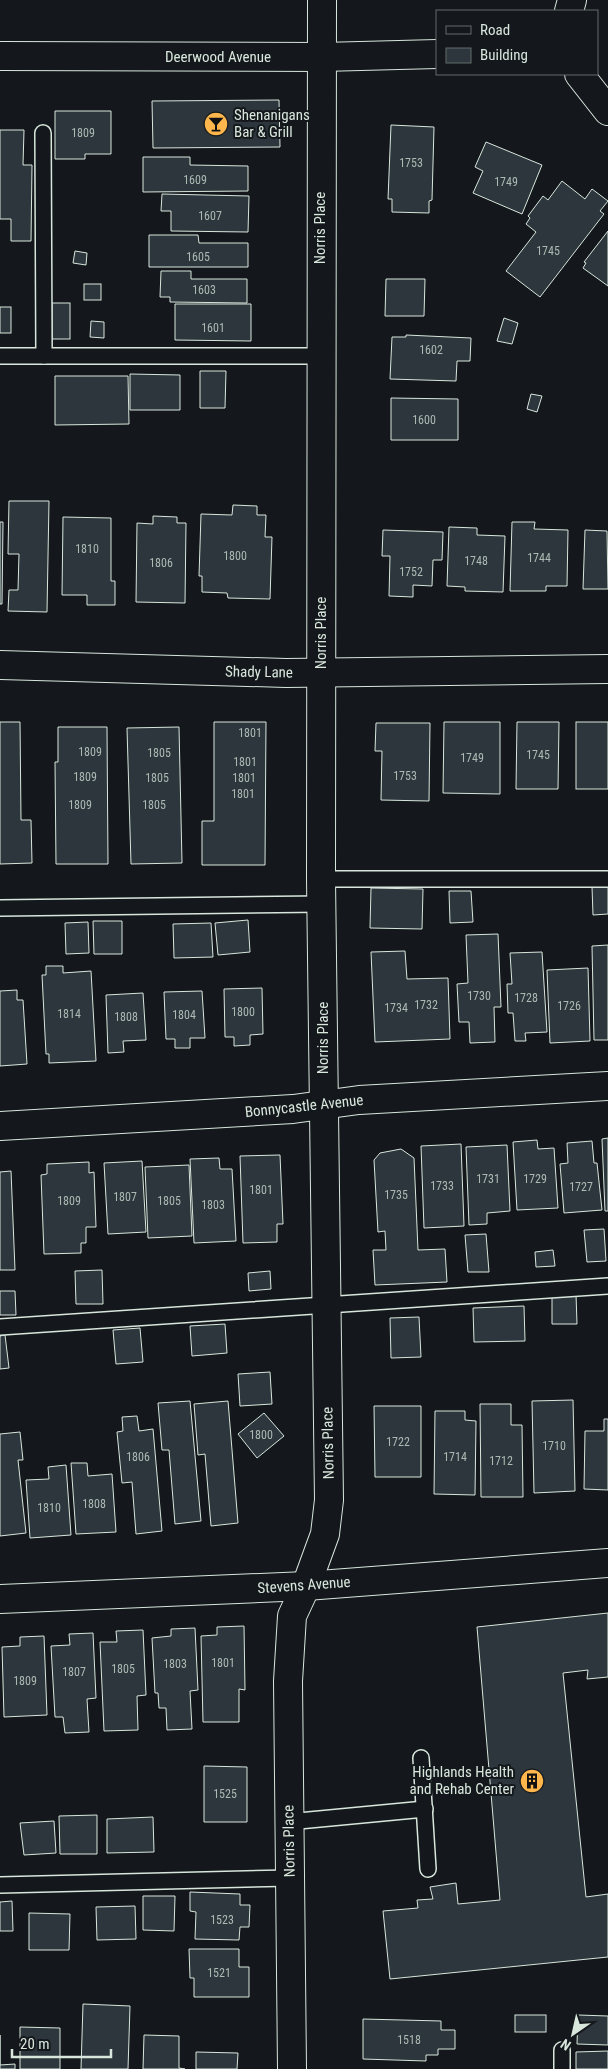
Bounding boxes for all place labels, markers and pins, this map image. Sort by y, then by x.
place label: Shenanigans Bar & Grill [234,106,310,141]
bar icon: Shenanigans Bar & Grill [203,111,229,137]
place label: Highlands Health and Rehab Center [410,1763,514,1798]
building icon: Highlands Health and Rehab Center [519,1768,545,1794]

